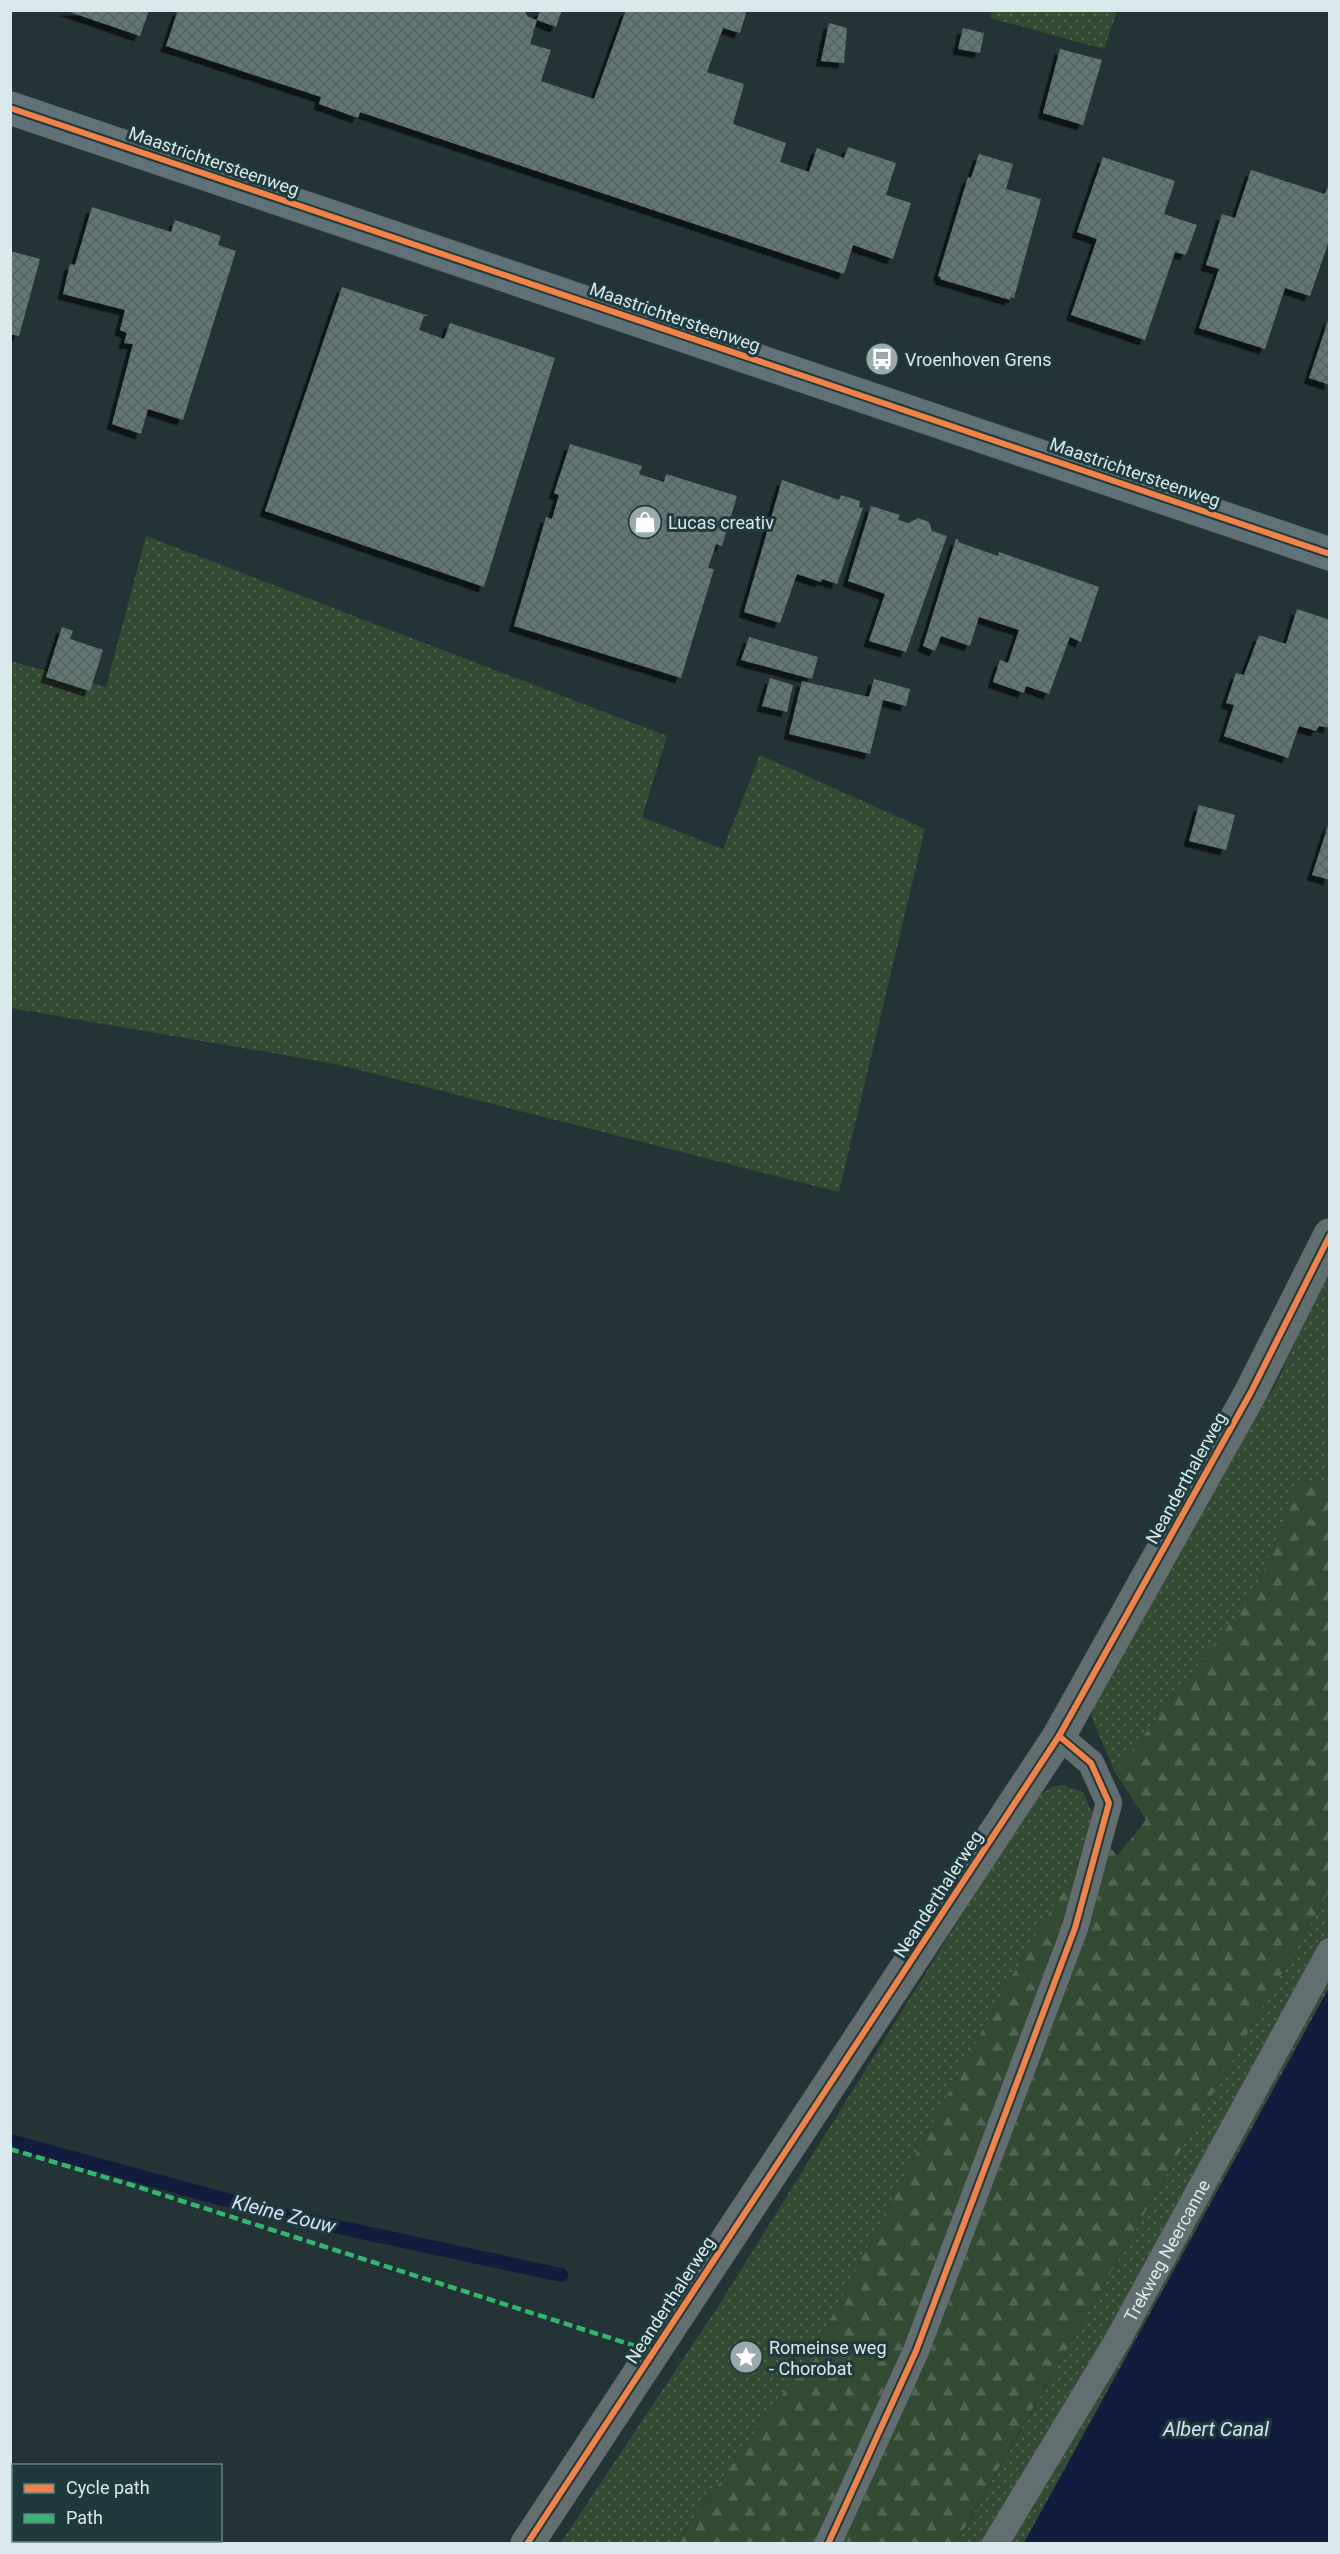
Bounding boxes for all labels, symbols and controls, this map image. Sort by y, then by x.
street label: Maastrichtersteenweg [126,122,302,200]
street label: Maastrichtersteenweg [587,278,763,356]
bus stop icon: Vroenhoven Grens [864,341,900,377]
place label: Vroenhoven Grens [905,349,1051,370]
street label: Maastrichtersteenweg [1047,433,1223,511]
shop icon: Lucas creativ [627,504,663,540]
place label: Lucas creativ [668,512,774,533]
street label: Neanderthalerweg [1141,1408,1231,1548]
street label: Neanderthalerweg [889,1827,987,1961]
street label: Trekweg Neercanne [1119,2176,1214,2325]
water label: Kleine Zouw [230,2190,339,2239]
street label: Neanderthalerweg [621,2233,719,2367]
place label: Romeinse weg - Chorobat [769,2337,886,2379]
place icon: Romeinse weg - Chorobat [728,2339,764,2375]
water label: Albert Canal [1162,2417,1269,2441]
legend [12,2464,222,2542]
text: Cycle path [66,2477,150,2498]
text: Path [66,2507,103,2528]

